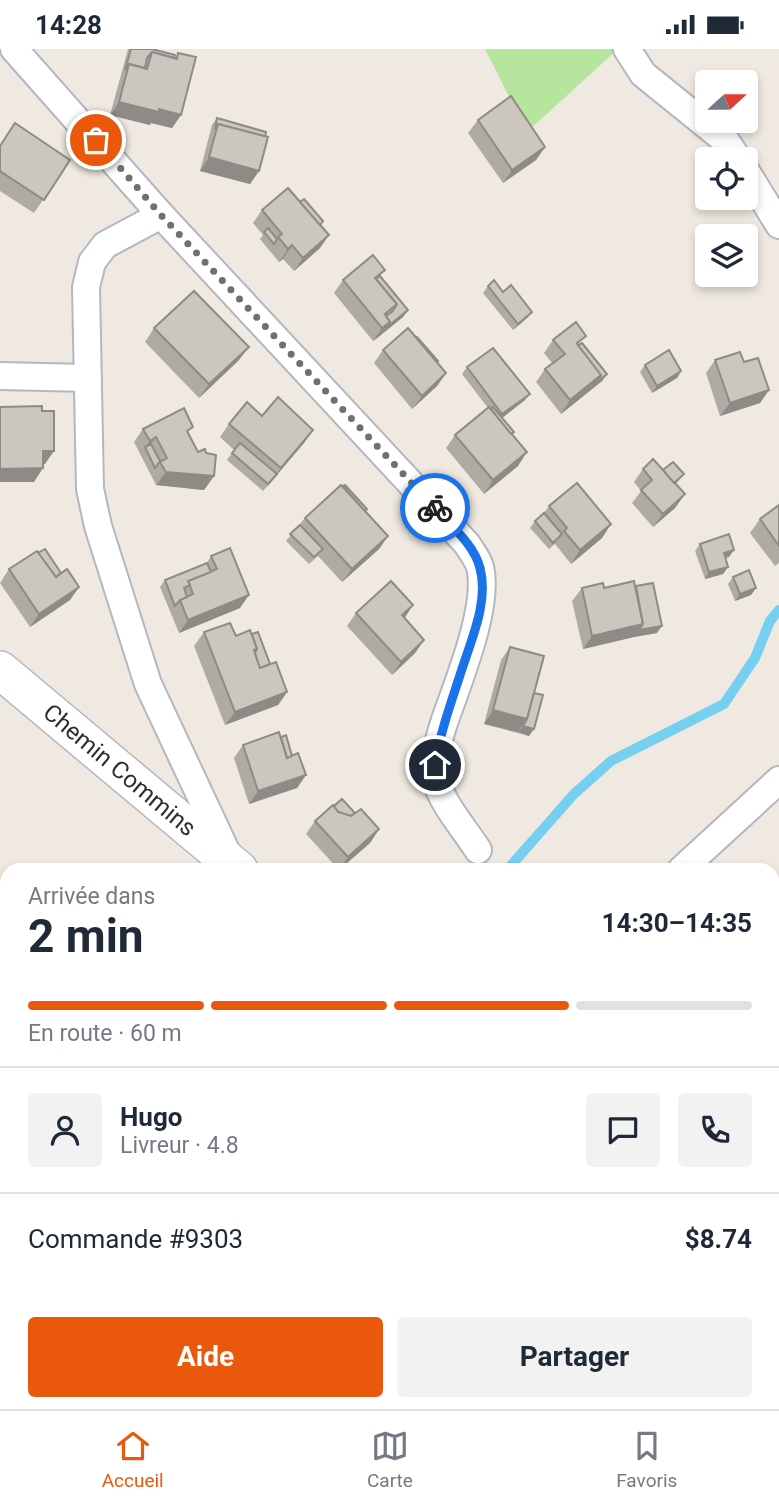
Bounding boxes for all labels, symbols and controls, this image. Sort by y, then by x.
text: 14:28 [35,10,102,40]
north arrow [695,70,758,133]
map controls [695,70,758,287]
pin [66,110,126,170]
icon: bag [77,121,115,159]
button: locate [695,147,758,210]
button: layers [695,224,758,287]
courier [400,473,470,543]
icon: bike [416,489,454,527]
street label: Chemin Commins [38,698,202,842]
pin [405,735,465,795]
icon: home [416,746,454,784]
text: Arrivée dans [28,883,155,910]
text: 14:30–14:35 [602,908,752,938]
text: 2 min [28,909,144,963]
text: En route · 60 m [28,1020,182,1047]
button: person [28,1093,102,1167]
button: chat [586,1093,660,1167]
button: phone [678,1093,752,1167]
text: Hugo [120,1102,182,1132]
text: Livreur · 4.8 [120,1132,239,1159]
text: Commande #9303 [28,1224,243,1254]
text: $8.74 [685,1224,752,1254]
button: Aide [28,1317,383,1397]
button: Partager [397,1317,752,1397]
tab: Accueil [102,1427,164,1492]
tab: Carte [367,1427,413,1492]
tab: Favoris [616,1427,677,1492]

